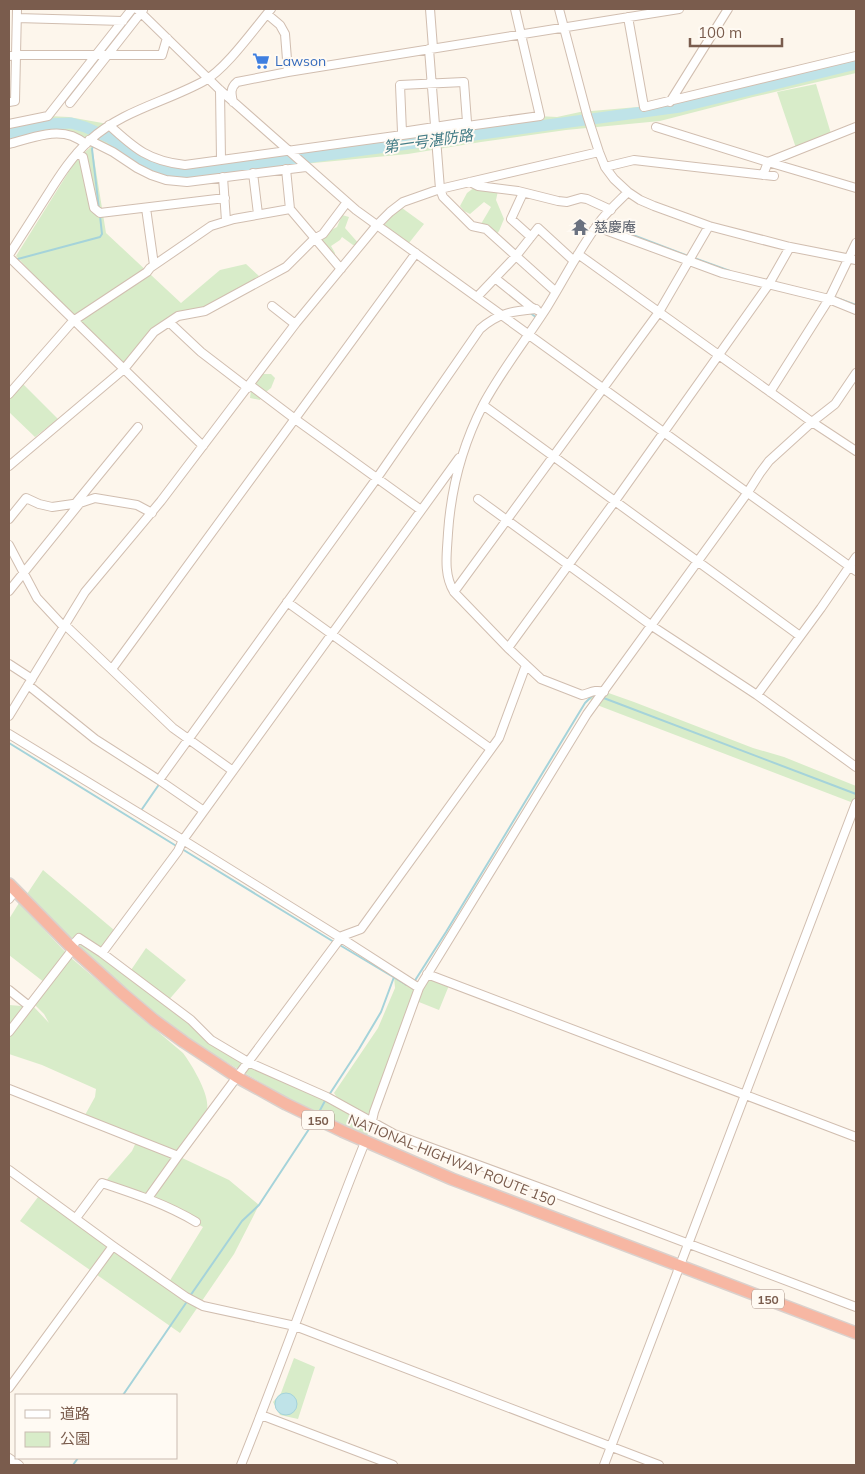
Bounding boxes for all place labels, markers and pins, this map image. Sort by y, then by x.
supermarket icon: Lawson [251,51,271,71]
place label: Lawson [275,52,326,70]
temple icon: 慈慶庵 [570,217,590,237]
place label: 慈慶庵 [594,218,636,236]

